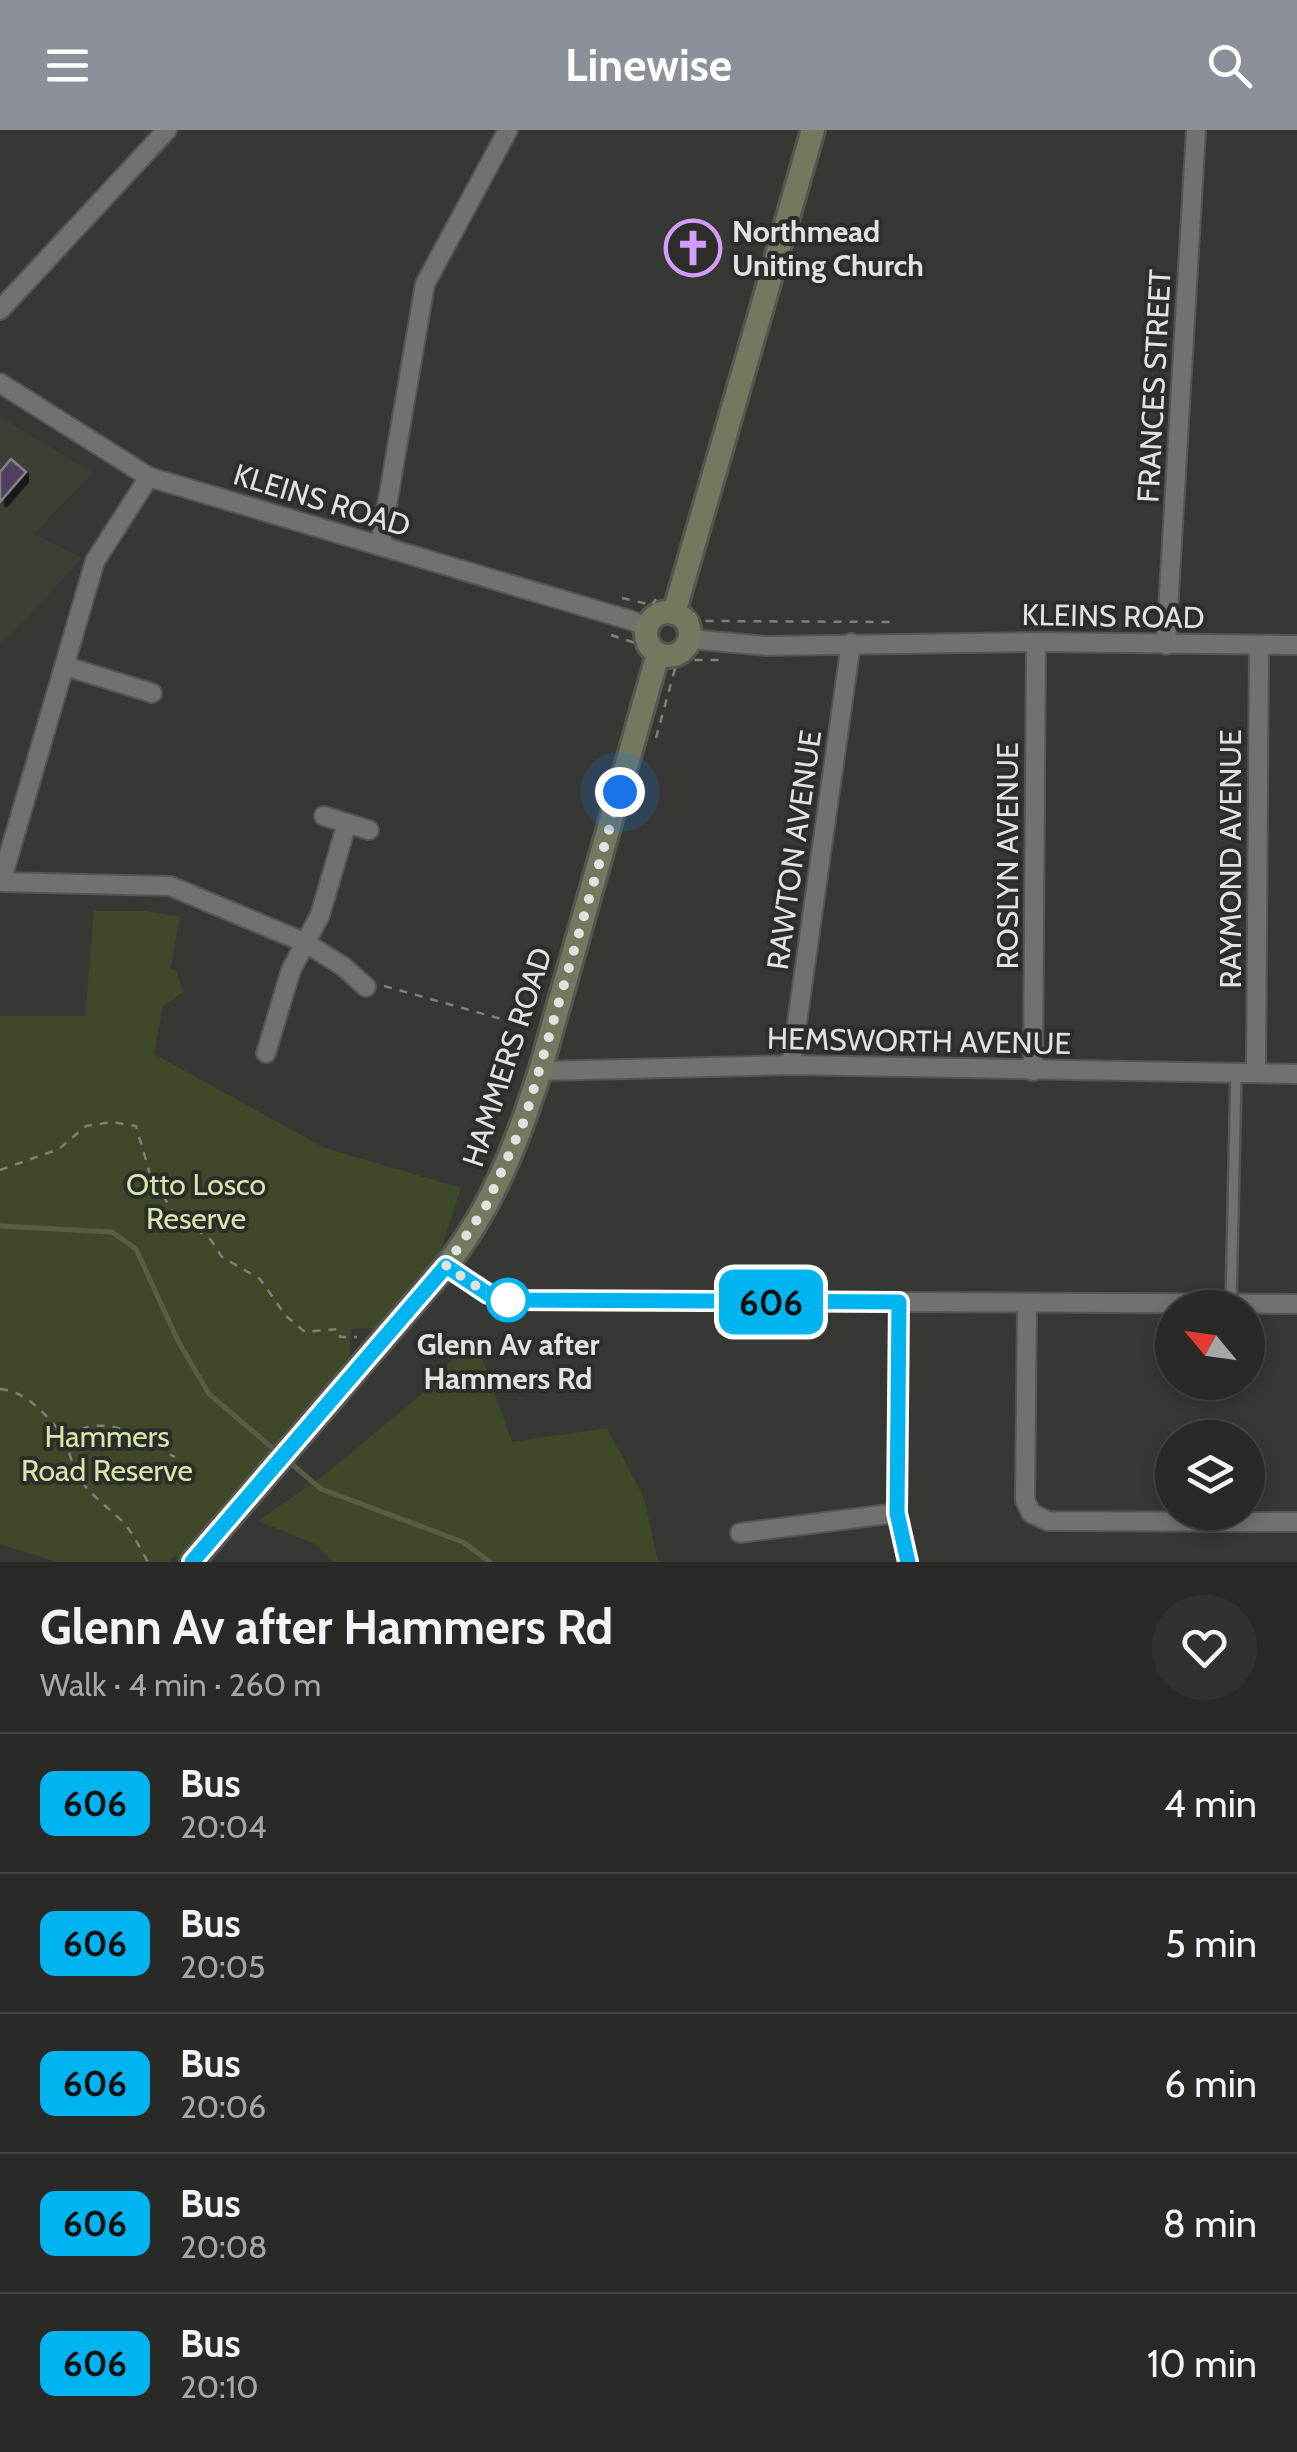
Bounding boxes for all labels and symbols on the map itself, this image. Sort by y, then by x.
place label: Northmead Uniting Church [732,213,924,284]
church icon: Northmead Uniting Church [663,218,723,278]
street label: FRANCES STREET [1129,268,1179,504]
street label: KLEINS ROAD [229,456,415,544]
street label: KLEINS ROAD [1021,596,1205,636]
street label: RAWTON AVENUE [759,728,829,972]
street label: RAYMOND AVENUE [1212,729,1249,989]
street label: ROSLYN AVENUE [989,742,1026,970]
your location [595,767,645,817]
street label: HAMMERS ROAD [454,943,560,1171]
street label: HEMSWORTH AVENUE [767,1020,1071,1062]
park label: Otto Losco Reserve [126,1166,266,1237]
line badge: 606 [714,1270,828,1334]
marker: Glenn Av after Hammers Rd [487,1279,529,1321]
north arrow [1155,1290,1265,1400]
place label: Glenn Av after Hammers Rd [417,1326,599,1397]
park label: Hammers Road Reserve [21,1418,193,1489]

